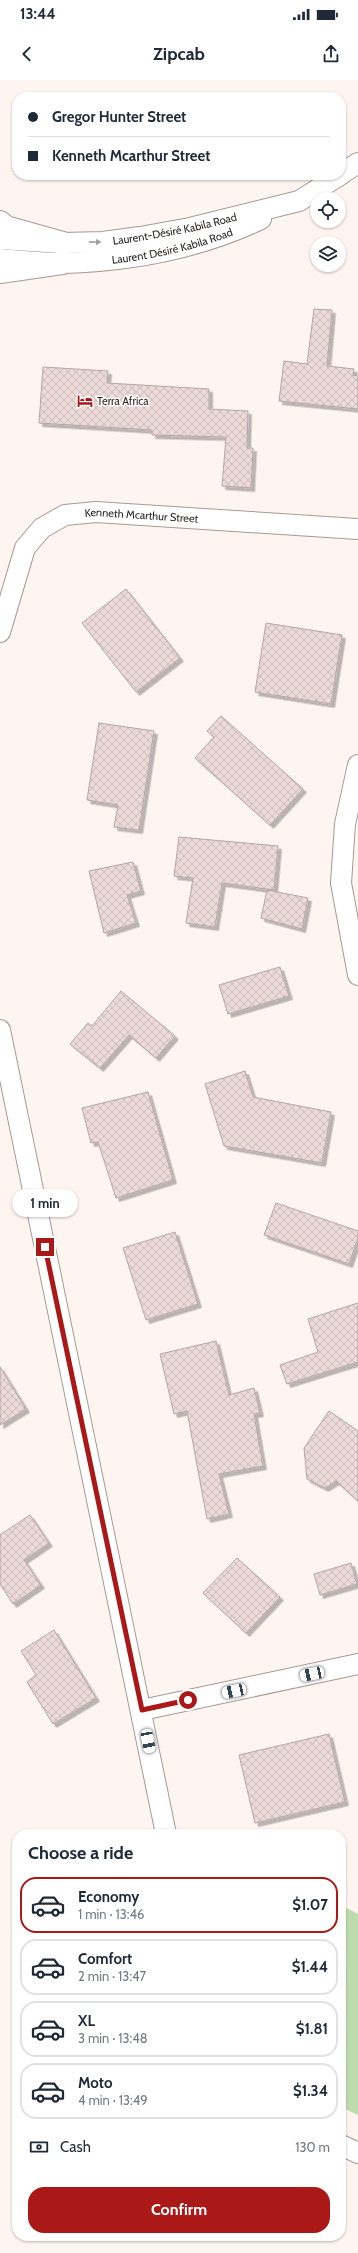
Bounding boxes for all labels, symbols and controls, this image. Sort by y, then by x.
text: 13:44 [20,5,56,23]
icon: back [16,43,38,65]
text: Zipcab [153,43,205,65]
icon: share [320,43,342,65]
text: Gregor Hunter Street [52,108,186,126]
text: Kenneth Mcarthur Street [52,147,210,165]
map controls [310,192,346,272]
button: locate [310,192,346,228]
street label: Laurent-Désiré Kabila Road [112,210,238,248]
street label: Laurent Désiré Kabila Road [111,225,235,267]
button: layers [310,236,346,272]
one-way arrow [89,239,102,245]
hotel icon: Terra Africa [76,392,94,410]
place label: Terra Africa [97,394,149,408]
street label: Kenneth Mcarthur Street [84,505,199,526]
callout: 1 min [12,1189,78,1217]
text: 1 min [30,1195,60,1211]
route end [36,1238,54,1256]
car [299,1666,325,1682]
car [221,1683,247,1699]
route start [179,1691,197,1709]
car [140,1728,156,1754]
text: Choose a ride [28,1842,133,1864]
icon: car [30,1887,66,1923]
text: Economy [78,1888,139,1906]
text: $1.07 [292,1896,328,1914]
text: 1 min · 13:46 [78,1906,144,1922]
icon: car [30,1949,66,1985]
text: Comfort [78,1950,132,1968]
text: $1.44 [292,1958,328,1976]
text: 2 min · 13:47 [78,1968,146,1984]
icon: car [30,2011,66,2047]
text: XL [78,2012,95,2030]
text: $1.81 [296,2020,328,2038]
text: 3 min · 13:48 [78,2030,148,2046]
icon: car [30,2073,66,2109]
text: Moto [78,2074,112,2092]
text: $1.34 [293,2082,328,2100]
text: 4 min · 13:49 [78,2092,148,2108]
icon: cash [28,2136,50,2158]
text: Cash [60,2138,91,2156]
text: 130 m [295,2139,330,2155]
button: Confirm [28,2187,330,2233]

